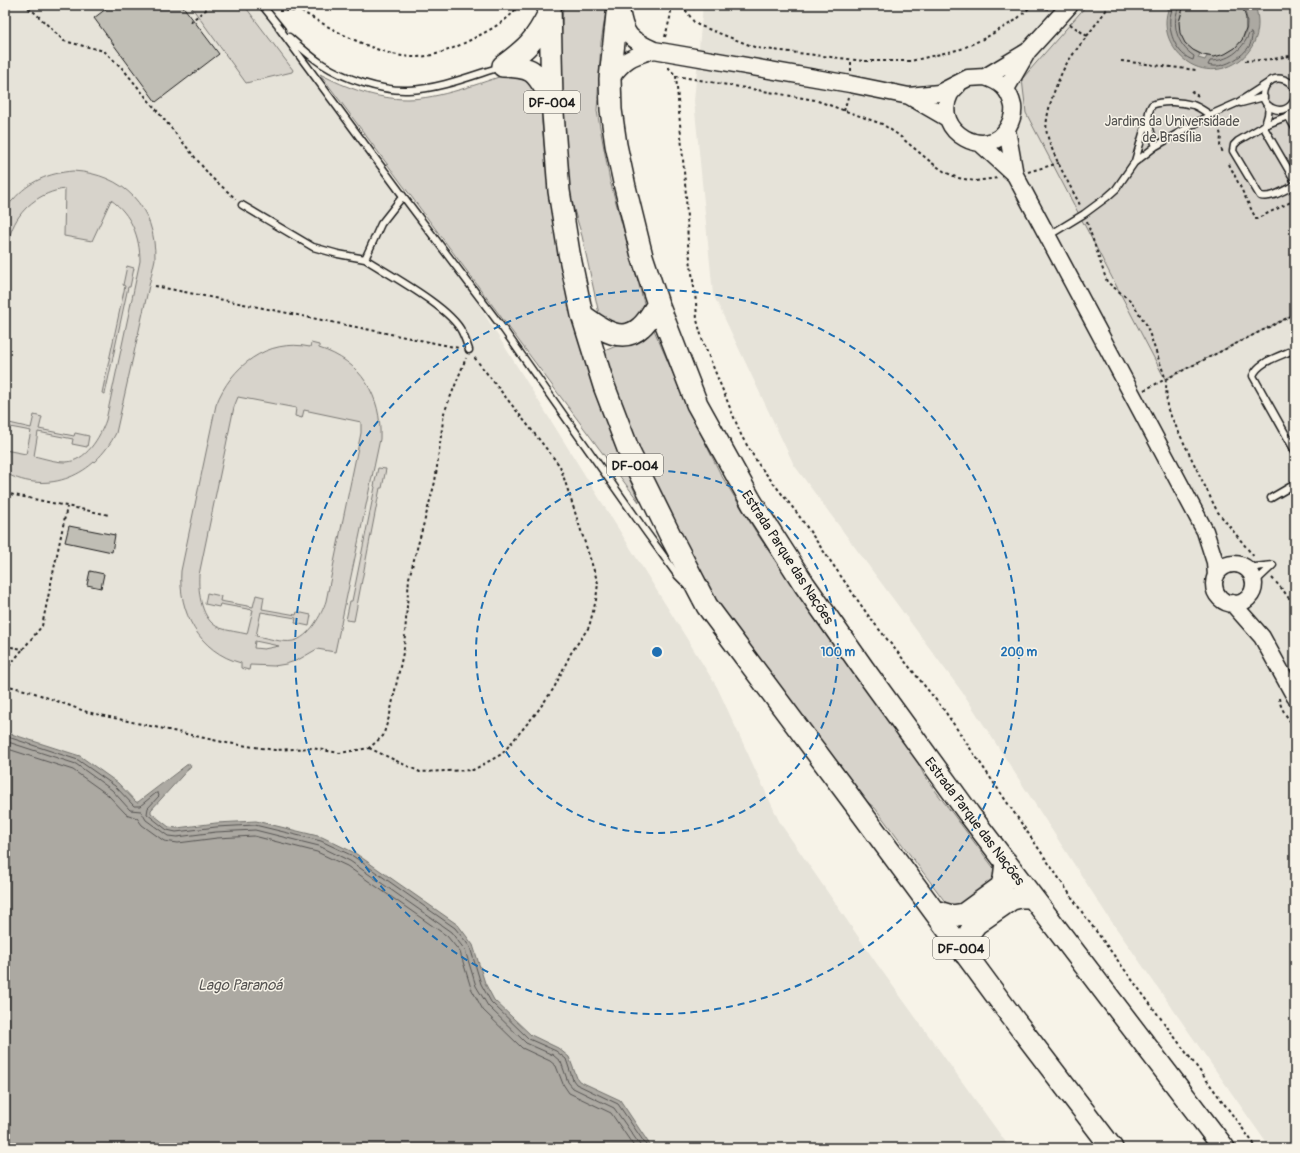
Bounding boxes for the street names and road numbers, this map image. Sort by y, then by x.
road number: DF-004 [524,91,580,113]
road number: DF-004 [607,454,663,476]
street label: Estrada Parque das Nações [738,487,838,628]
street label: Estrada Parque das Nações [921,754,1029,889]
road number: DF-004 [933,937,989,959]

